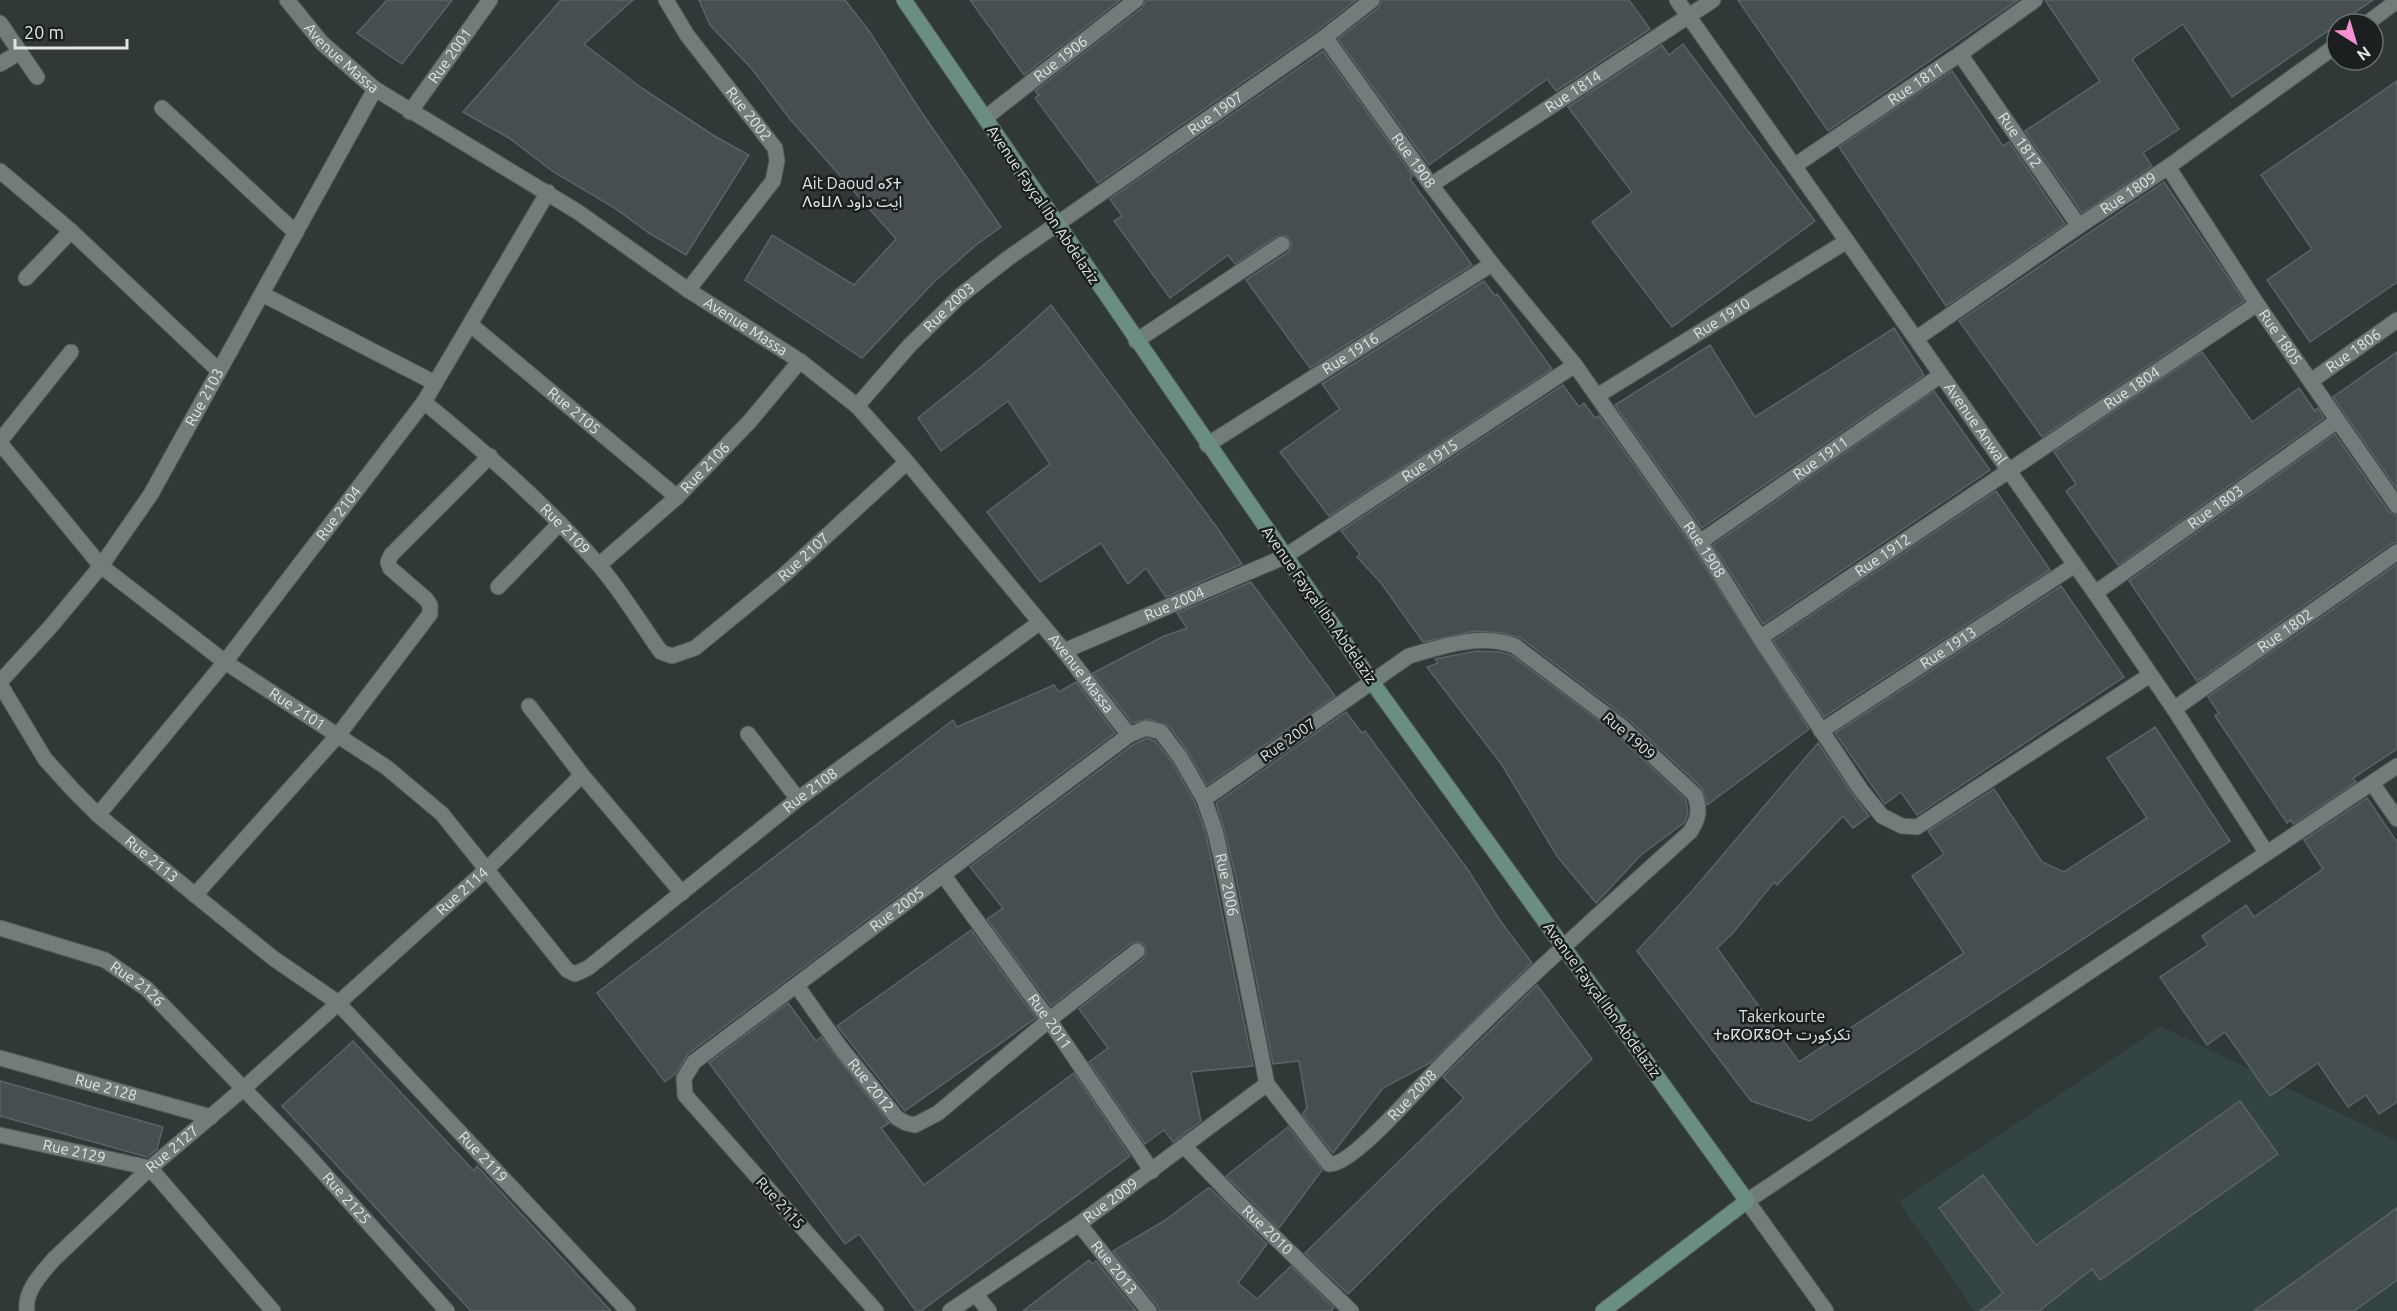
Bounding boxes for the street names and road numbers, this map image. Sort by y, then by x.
street label: Avenue Massa [301,19,383,96]
street label: Rue 2001 [424,25,475,86]
street label: Rue 1906 [1030,32,1091,85]
street label: Rue 1811 [1884,59,1947,108]
street label: Rue 1814 [1542,67,1604,116]
street label: Rue 2002 [723,83,775,144]
street label: Rue 1907 [1184,88,1246,138]
street label: Rue 1812 [1995,109,2045,171]
street label: Avenue Fayçal Ibn Abdelaziz [984,122,1103,287]
street label: Rue 1908 [1389,130,1439,191]
street label: Rue 1809 [2097,168,2159,218]
street label: Rue 2003 [920,279,977,335]
street label: Avenue Massa [701,293,791,359]
street label: Rue 1910 [1690,294,1753,342]
street label: Rue 1805 [2255,306,2306,368]
street label: Rue 1806 [2322,325,2384,376]
street label: Rue 1916 [1319,329,1382,378]
street label: Rue 1804 [2100,363,2163,412]
street label: Rue 2103 [181,365,227,429]
street label: Avenue Anwal [1941,379,2010,467]
street label: Rue 2105 [544,384,604,437]
street label: Rue 1911 [1790,433,1851,483]
street label: Rue 1915 [1398,436,1461,485]
street label: Rue 2106 [677,439,733,496]
street label: Rue 1803 [2185,482,2246,532]
street label: Rue 2104 [312,483,364,543]
street label: Rue 2109 [537,500,594,557]
street label: Rue 1908 [1680,518,1729,581]
street label: Avenue Fayçal Ibn Abdelaziz [1259,523,1380,686]
street label: Rue 2107 [774,529,832,584]
street label: Rue 1912 [1851,530,1914,580]
street label: Rue 2004 [1142,583,1207,624]
street label: Rue 1802 [2254,605,2316,656]
street label: Rue 1913 [1917,623,1979,672]
street label: Avenue Massa [1045,630,1118,716]
street label: Rue 2101 [266,684,329,733]
street label: Rue 1909 [1600,708,1659,763]
street label: Rue 2007 [1257,714,1319,765]
street label: Rue 2108 [779,764,840,816]
street label: Rue 2113 [122,832,182,886]
street label: Rue 2006 [1212,852,1242,917]
street label: Rue 2114 [433,863,491,919]
street label: Rue 2005 [866,883,927,935]
street label: Avenue Fayçal Ibn Abdelaziz [1540,919,1664,1081]
street label: Rue 2126 [107,957,168,1010]
street label: Rue 2011 [1025,990,1075,1052]
street label: Rue 2012 [845,1055,898,1115]
street label: Rue 2008 [1384,1066,1440,1124]
street label: Rue 2128 [73,1070,139,1104]
street label: Rue 2127 [142,1122,202,1176]
street label: Rue 2119 [455,1128,511,1185]
street label: Rue 2129 [41,1136,107,1166]
street label: Rue 2125 [319,1169,374,1227]
street label: Rue 2115 [753,1173,808,1232]
street label: Rue 2009 [1080,1174,1141,1226]
street label: Rue 2010 [1239,1202,1296,1258]
street label: Rue 2013 [1088,1237,1141,1297]

